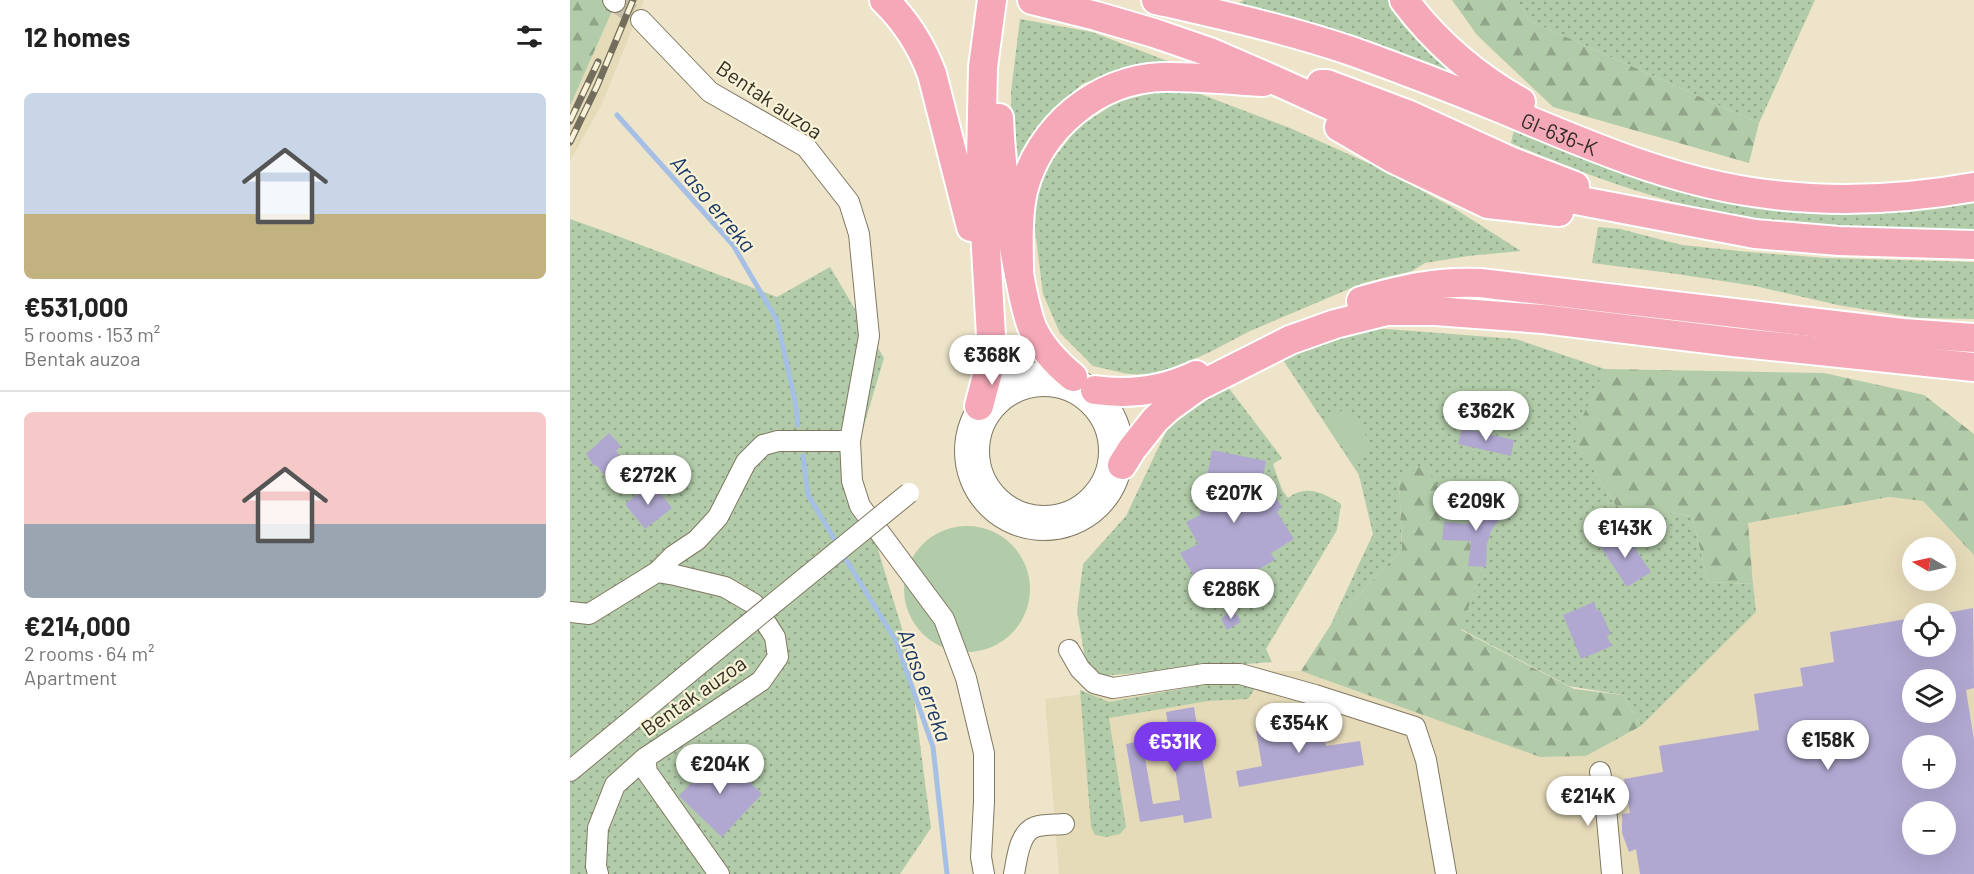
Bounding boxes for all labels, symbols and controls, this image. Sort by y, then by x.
icon: filters [513,20,546,53]
text: 12 homes [24,21,130,52]
street label: Bentak auzoa [712,54,828,144]
street label: GI-636-K [1518,106,1602,160]
icon: home [231,132,339,240]
water label: Araso erreka [666,149,762,257]
text: €531,000 [24,291,128,322]
text: 5 rooms · 153 m² [24,322,160,346]
pin: €368K [950,335,1034,386]
text: €368K [963,342,1021,366]
text: Bentak auzoa [24,346,140,370]
pin: €362K [1444,391,1528,442]
text: €362K [1457,398,1515,422]
icon: home [231,451,339,559]
pin: €272K [606,455,690,506]
text: €272K [619,462,677,486]
pin: €207K [1192,473,1276,524]
text: €207K [1205,480,1263,504]
pin: €209K [1434,481,1518,532]
text: €209K [1447,488,1505,512]
pin: €143K [1583,508,1667,559]
text: €143K [1597,515,1653,539]
north arrow [1902,537,1956,591]
map controls [1902,537,1956,855]
pin: €286K [1189,569,1273,620]
text: €286K [1202,576,1260,600]
button: locate [1902,603,1956,657]
text: €214,000 [24,610,131,641]
water label: Araso erreka [894,625,958,745]
text: 2 rooms · 64 m² [24,641,154,665]
street label: Bentak auzoa [636,650,750,740]
text: Apartment [24,665,117,689]
button: layers [1902,669,1956,723]
pin: €354K [1257,703,1341,754]
text: €354K [1270,710,1328,734]
pin: €158K [1786,720,1870,771]
pin: €531K [1133,722,1217,773]
text: €158K [1801,727,1855,751]
text: €531K [1148,729,1202,753]
button: + [1902,735,1956,789]
pin: €204K [678,744,762,795]
text: €204K [690,751,750,775]
pin: €214K [1546,776,1630,827]
text: €214K [1560,783,1616,807]
button: − [1902,801,1956,855]

